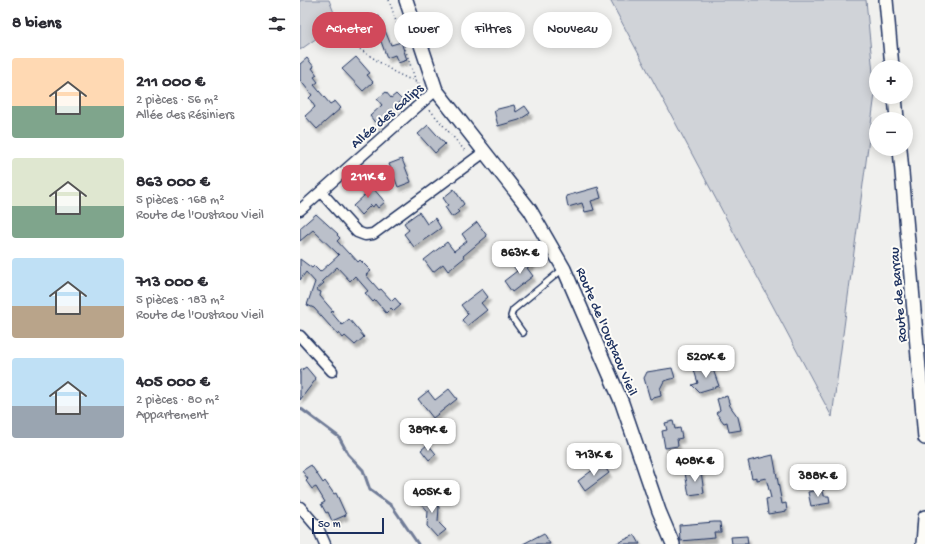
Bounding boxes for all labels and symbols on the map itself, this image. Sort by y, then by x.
street label: Allée des Galips [348,80,428,153]
pin: 211K € [335,165,401,199]
pin: 863K € [487,241,553,275]
street label: Route de Barrau [887,246,912,343]
street label: Route de l'Oustaou Vieil [571,265,640,399]
pin: 520K € [673,345,739,379]
pin: 389K € [395,418,461,452]
pin: 713K € [561,443,627,477]
pin: 408K € [662,449,728,483]
pin: 388K € [785,464,851,498]
pin: 405K € [399,480,465,514]
scale bar [312,516,384,535]

